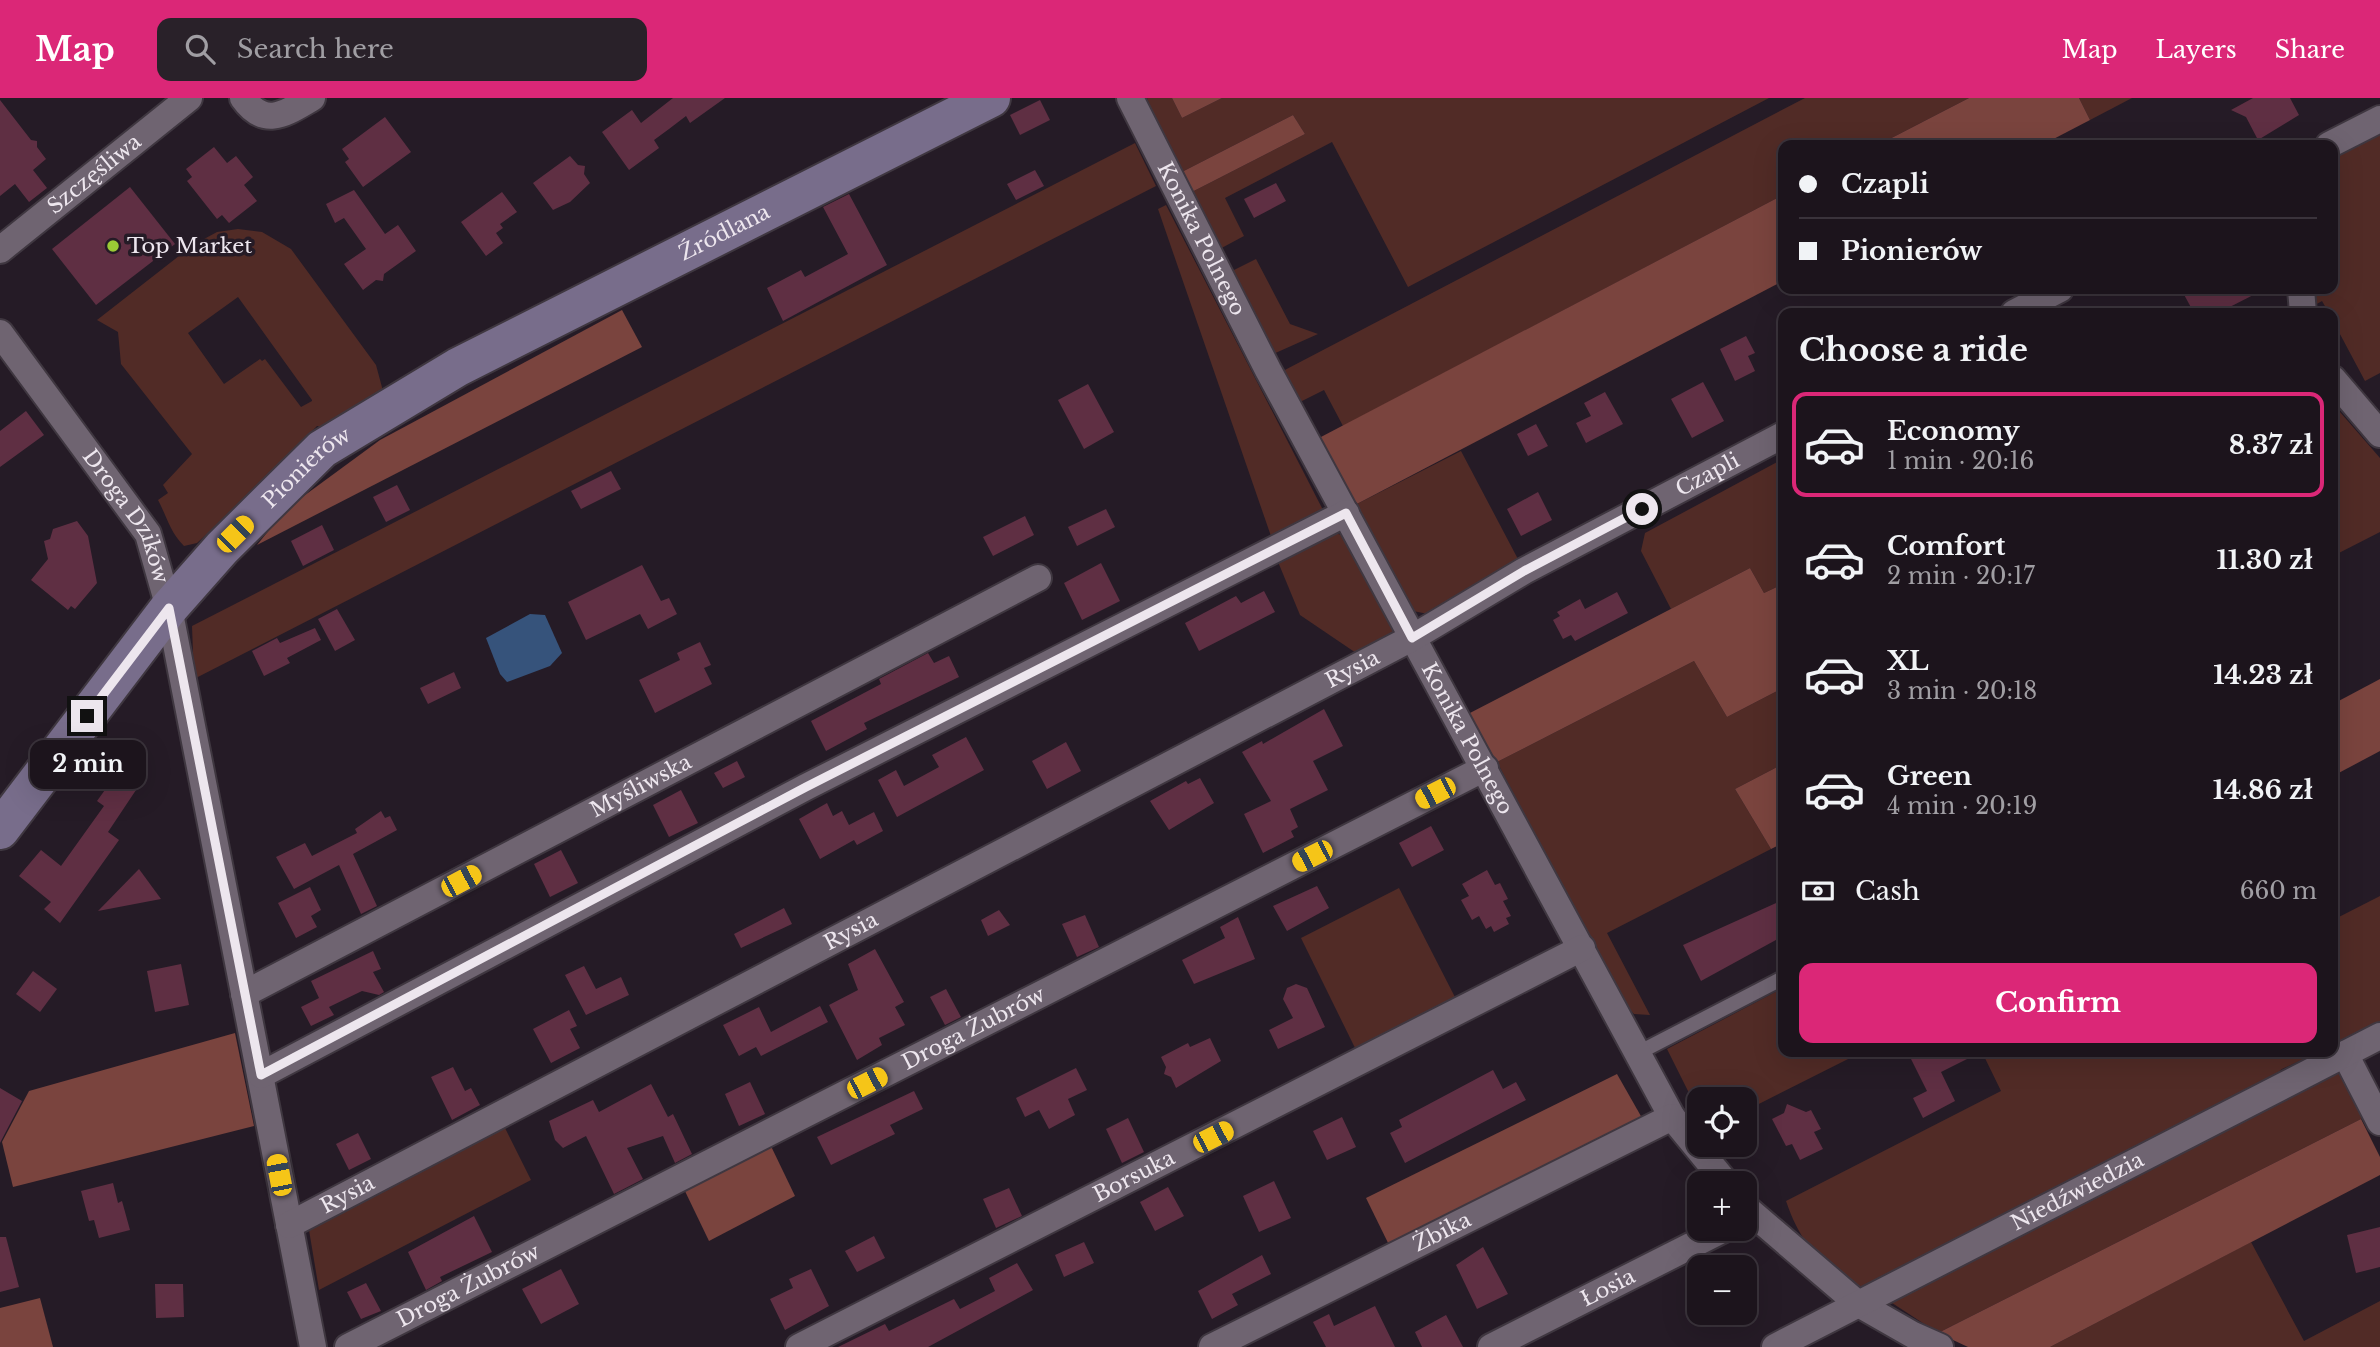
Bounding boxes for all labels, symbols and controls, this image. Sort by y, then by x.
search box [157,18,647,81]
text: Map [35,29,115,70]
icon: search [181,30,219,68]
text: Search here [237,33,394,65]
text: Map [2062,35,2118,64]
text: Layers [2156,35,2237,64]
text: Share [2275,35,2345,64]
street label: Szczęśliwa [42,128,147,220]
street label: Konika Polnego [1152,158,1251,320]
text: Czapli [1841,168,1929,200]
street label: Źródlana [675,199,775,266]
place label: Top Market [127,233,252,259]
text: Pionierów [1841,235,1982,267]
marker: Top Market [105,238,121,254]
text: Choose a ride [1799,330,2028,370]
icon: car [1803,413,1866,476]
text: Economy [1887,415,2020,447]
street label: Pionierów [257,422,356,514]
text: 8.37 zł [2229,429,2313,461]
street label: Droga Dzików [77,444,174,587]
street label: Czapli [1671,447,1744,502]
text: 1 min · 20:16 [1887,447,2034,475]
route start [1626,493,1658,525]
car [213,512,258,556]
icon: car [1803,528,1866,591]
text: Comfort [1887,530,2005,562]
text: 11.30 zł [2216,544,2313,576]
text: 2 min · 20:17 [1887,562,2035,590]
icon: car [1803,643,1866,706]
street label: Rysia [1321,644,1384,694]
text: XL [1887,645,1929,677]
street label: Konika Polnego [1416,658,1519,819]
text: 14.23 zł [2213,659,2313,691]
text: 3 min · 20:18 [1887,677,2037,705]
route end [71,700,103,732]
callout: 2 min [29,740,145,790]
street label: Myśliwska [586,749,696,823]
text: 2 min [52,750,124,778]
icon: car [1803,758,1866,821]
text: Green [1887,760,1972,792]
car [1412,774,1459,812]
text: 14.86 zł [2213,774,2313,806]
text: 4 min · 20:19 [1887,792,2037,820]
car [1289,837,1336,875]
car [438,862,485,900]
icon: cash [1799,872,1837,910]
text: Cash [1855,875,1920,907]
text: 660 m [2240,877,2317,905]
street label: Rysia [819,906,883,956]
button: Confirm [1799,963,2317,1043]
street label: Droga Żubrów [898,981,1049,1076]
car [844,1064,891,1102]
map controls [1687,1087,1757,1325]
button: locate [1687,1087,1757,1157]
car [1190,1118,1237,1156]
street label: Borsuka [1089,1145,1179,1208]
street label: Niedźwiedzia [2007,1147,2148,1236]
car [265,1152,294,1198]
street label: Rysia [316,1169,379,1219]
button: + [1687,1171,1757,1241]
street label: Żbika [1408,1206,1476,1257]
street label: Droga Żubrów [392,1238,544,1333]
button: − [1687,1255,1757,1325]
street label: Łosia [1576,1263,1640,1312]

